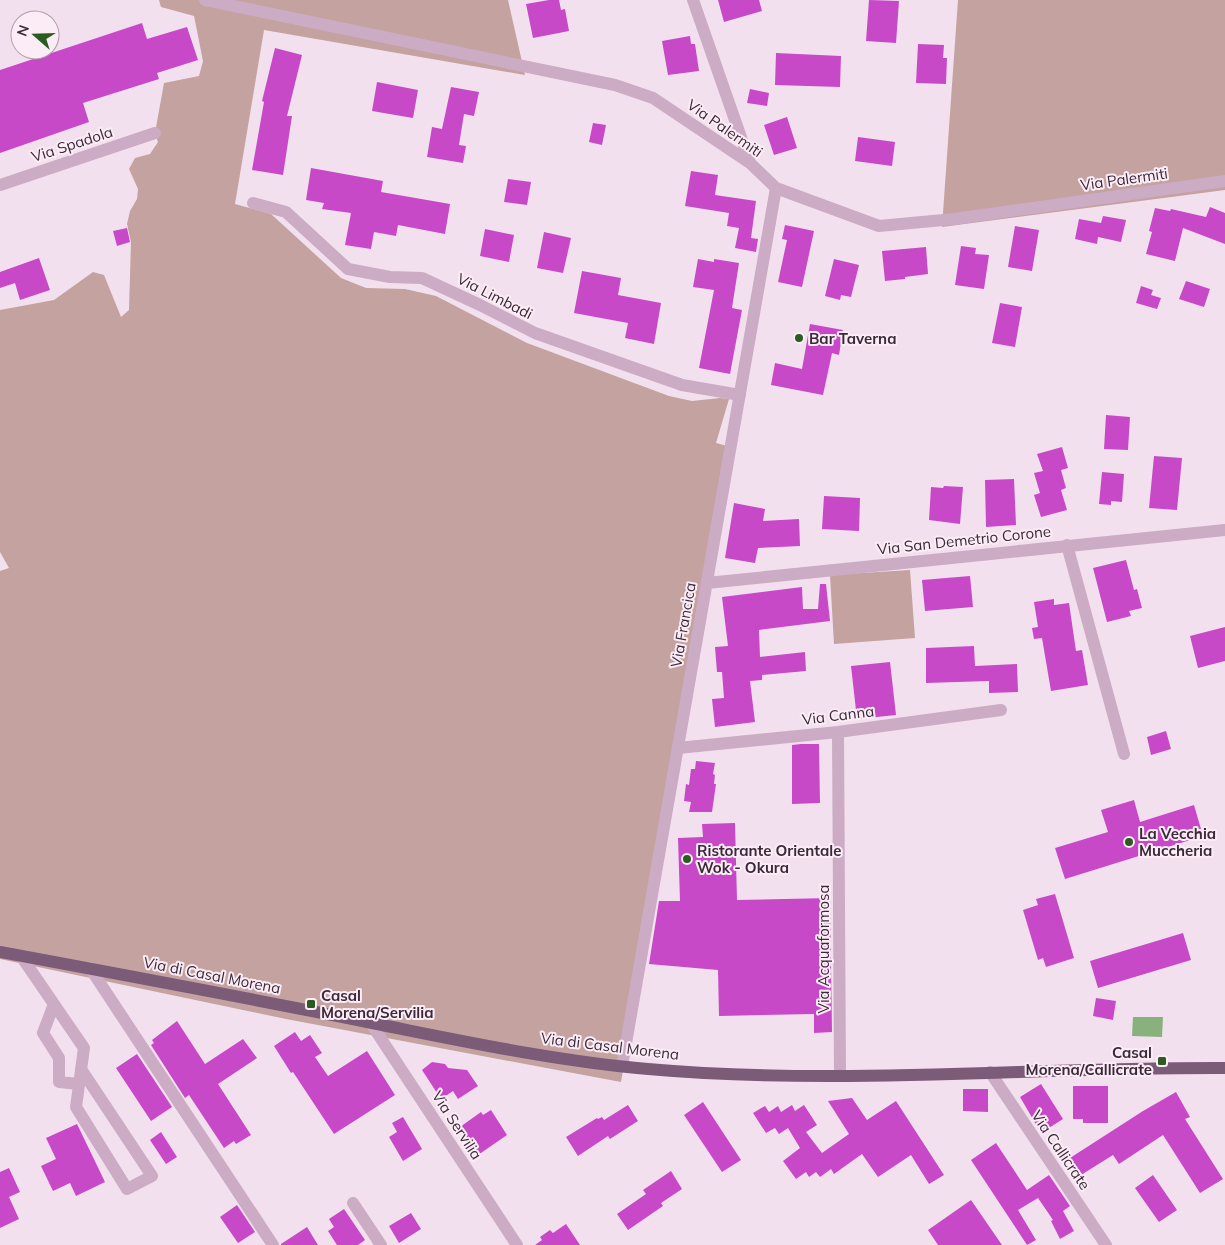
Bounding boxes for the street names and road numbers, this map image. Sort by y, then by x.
street label: Via Palermiti [683,95,767,161]
street label: Via Spadola [29,122,115,166]
street label: Via Palermiti [1079,163,1169,195]
street label: Via Limbadi [454,269,536,323]
street label: Via San Demetrio Corone [876,521,1052,559]
street label: Via Francica [666,581,700,669]
street label: Via Canna [801,701,875,729]
street label: Via Acquaformosa [814,885,833,1013]
street label: Via di Casal Morena [142,952,282,998]
street label: Via di Casal Morena [540,1028,680,1064]
street label: Via Servilia [428,1087,486,1163]
street label: Via Callicrate [1027,1107,1095,1193]

